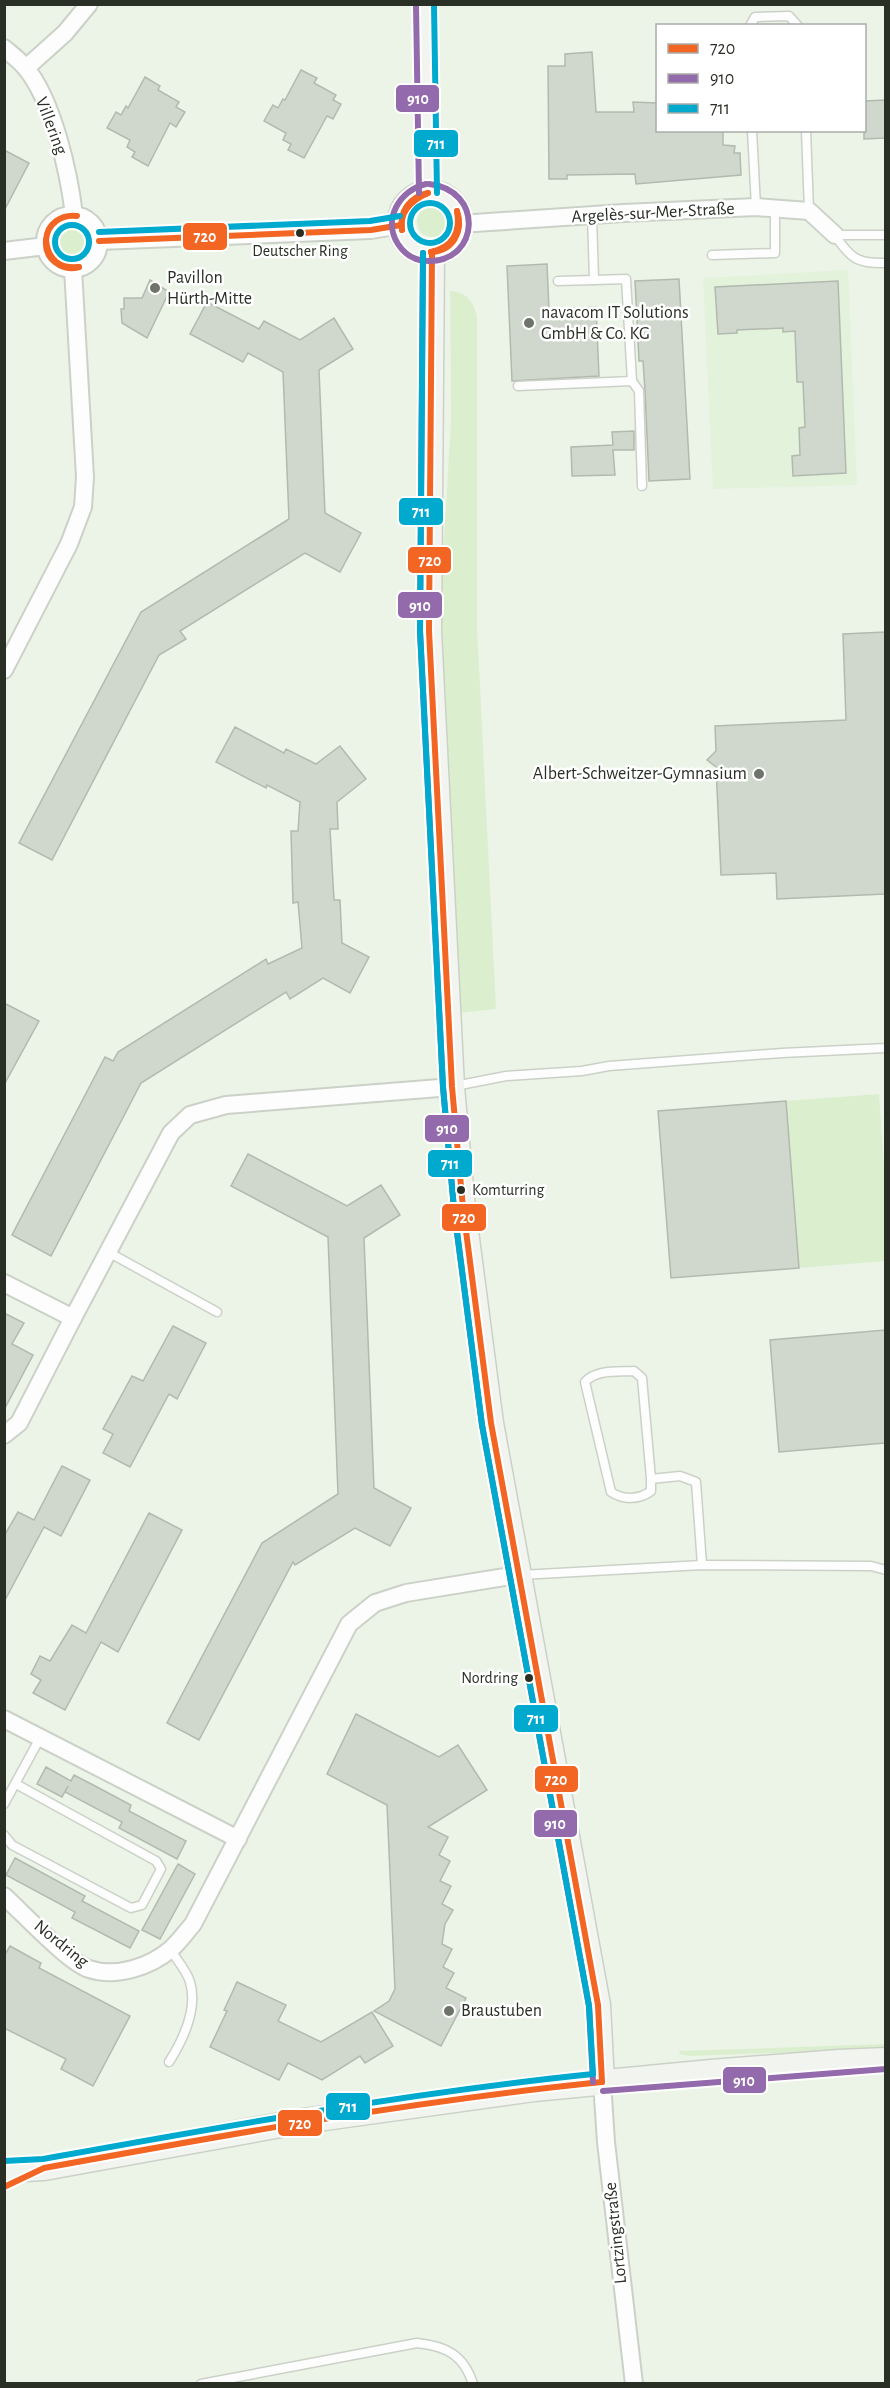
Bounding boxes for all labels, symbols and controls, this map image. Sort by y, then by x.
legend [656,24,866,132]
text: 720 [710,40,735,58]
text: 910 [710,70,734,88]
line badge: 910 [395,84,440,113]
text: 910 [407,91,429,107]
street label: Villering [32,95,70,157]
text: 711 [710,100,730,118]
line badge: 711 [413,129,459,158]
text: 711 [427,136,445,152]
street label: Argelès-sur-Mer-Straße [571,200,735,226]
line badge: 720 [182,222,228,251]
marker: Deutscher Ring [294,227,306,239]
text: 720 [194,229,216,245]
place label: Deutscher Ring [252,243,348,259]
place label: Pavillon Hürth-Mitte [167,269,252,308]
marker: Pavillon Hürth-Mitte [148,281,162,295]
place label: navacom IT Solutions GmbH & Co. KG [541,304,689,343]
marker: navacom IT Solutions GmbH & Co. KG [522,316,536,330]
line badge: 711 [398,497,444,526]
text: 711 [412,504,430,520]
line badge: 720 [407,546,452,574]
text: 720 [419,553,441,569]
line badge: 910 [397,591,443,619]
text: 910 [409,598,431,614]
place label: Albert-Schweitzer-Gymnasium [533,765,747,783]
marker: Albert-Schweitzer-Gymnasium [752,767,766,781]
line badge: 910 [424,1114,470,1143]
text: 910 [436,1121,458,1137]
line badge: 711 [427,1149,473,1178]
text: 711 [441,1156,459,1172]
place label: Komturring [472,1182,544,1198]
marker: Komturring [455,1184,467,1196]
line badge: 720 [441,1203,487,1232]
text: 720 [453,1210,475,1226]
place label: Nordring [461,1670,518,1686]
marker: Nordring [523,1672,535,1684]
line badge: 711 [513,1704,559,1733]
text: 711 [527,1711,545,1727]
line badge: 720 [534,1765,579,1793]
text: 720 [545,1772,567,1788]
line badge: 910 [533,1809,578,1838]
text: 910 [544,1816,566,1832]
street label: Nordring [30,1917,92,1971]
place label: Braustuben [461,2002,542,2020]
marker: Braustuben [442,2004,456,2018]
line badge: 910 [722,2066,767,2094]
text: 910 [733,2073,755,2089]
line badge: 711 [325,2092,371,2121]
text: 711 [339,2099,357,2115]
line badge: 720 [277,2109,323,2137]
text: 720 [289,2116,311,2132]
street label: Lortzingstraße [602,2181,630,2285]

